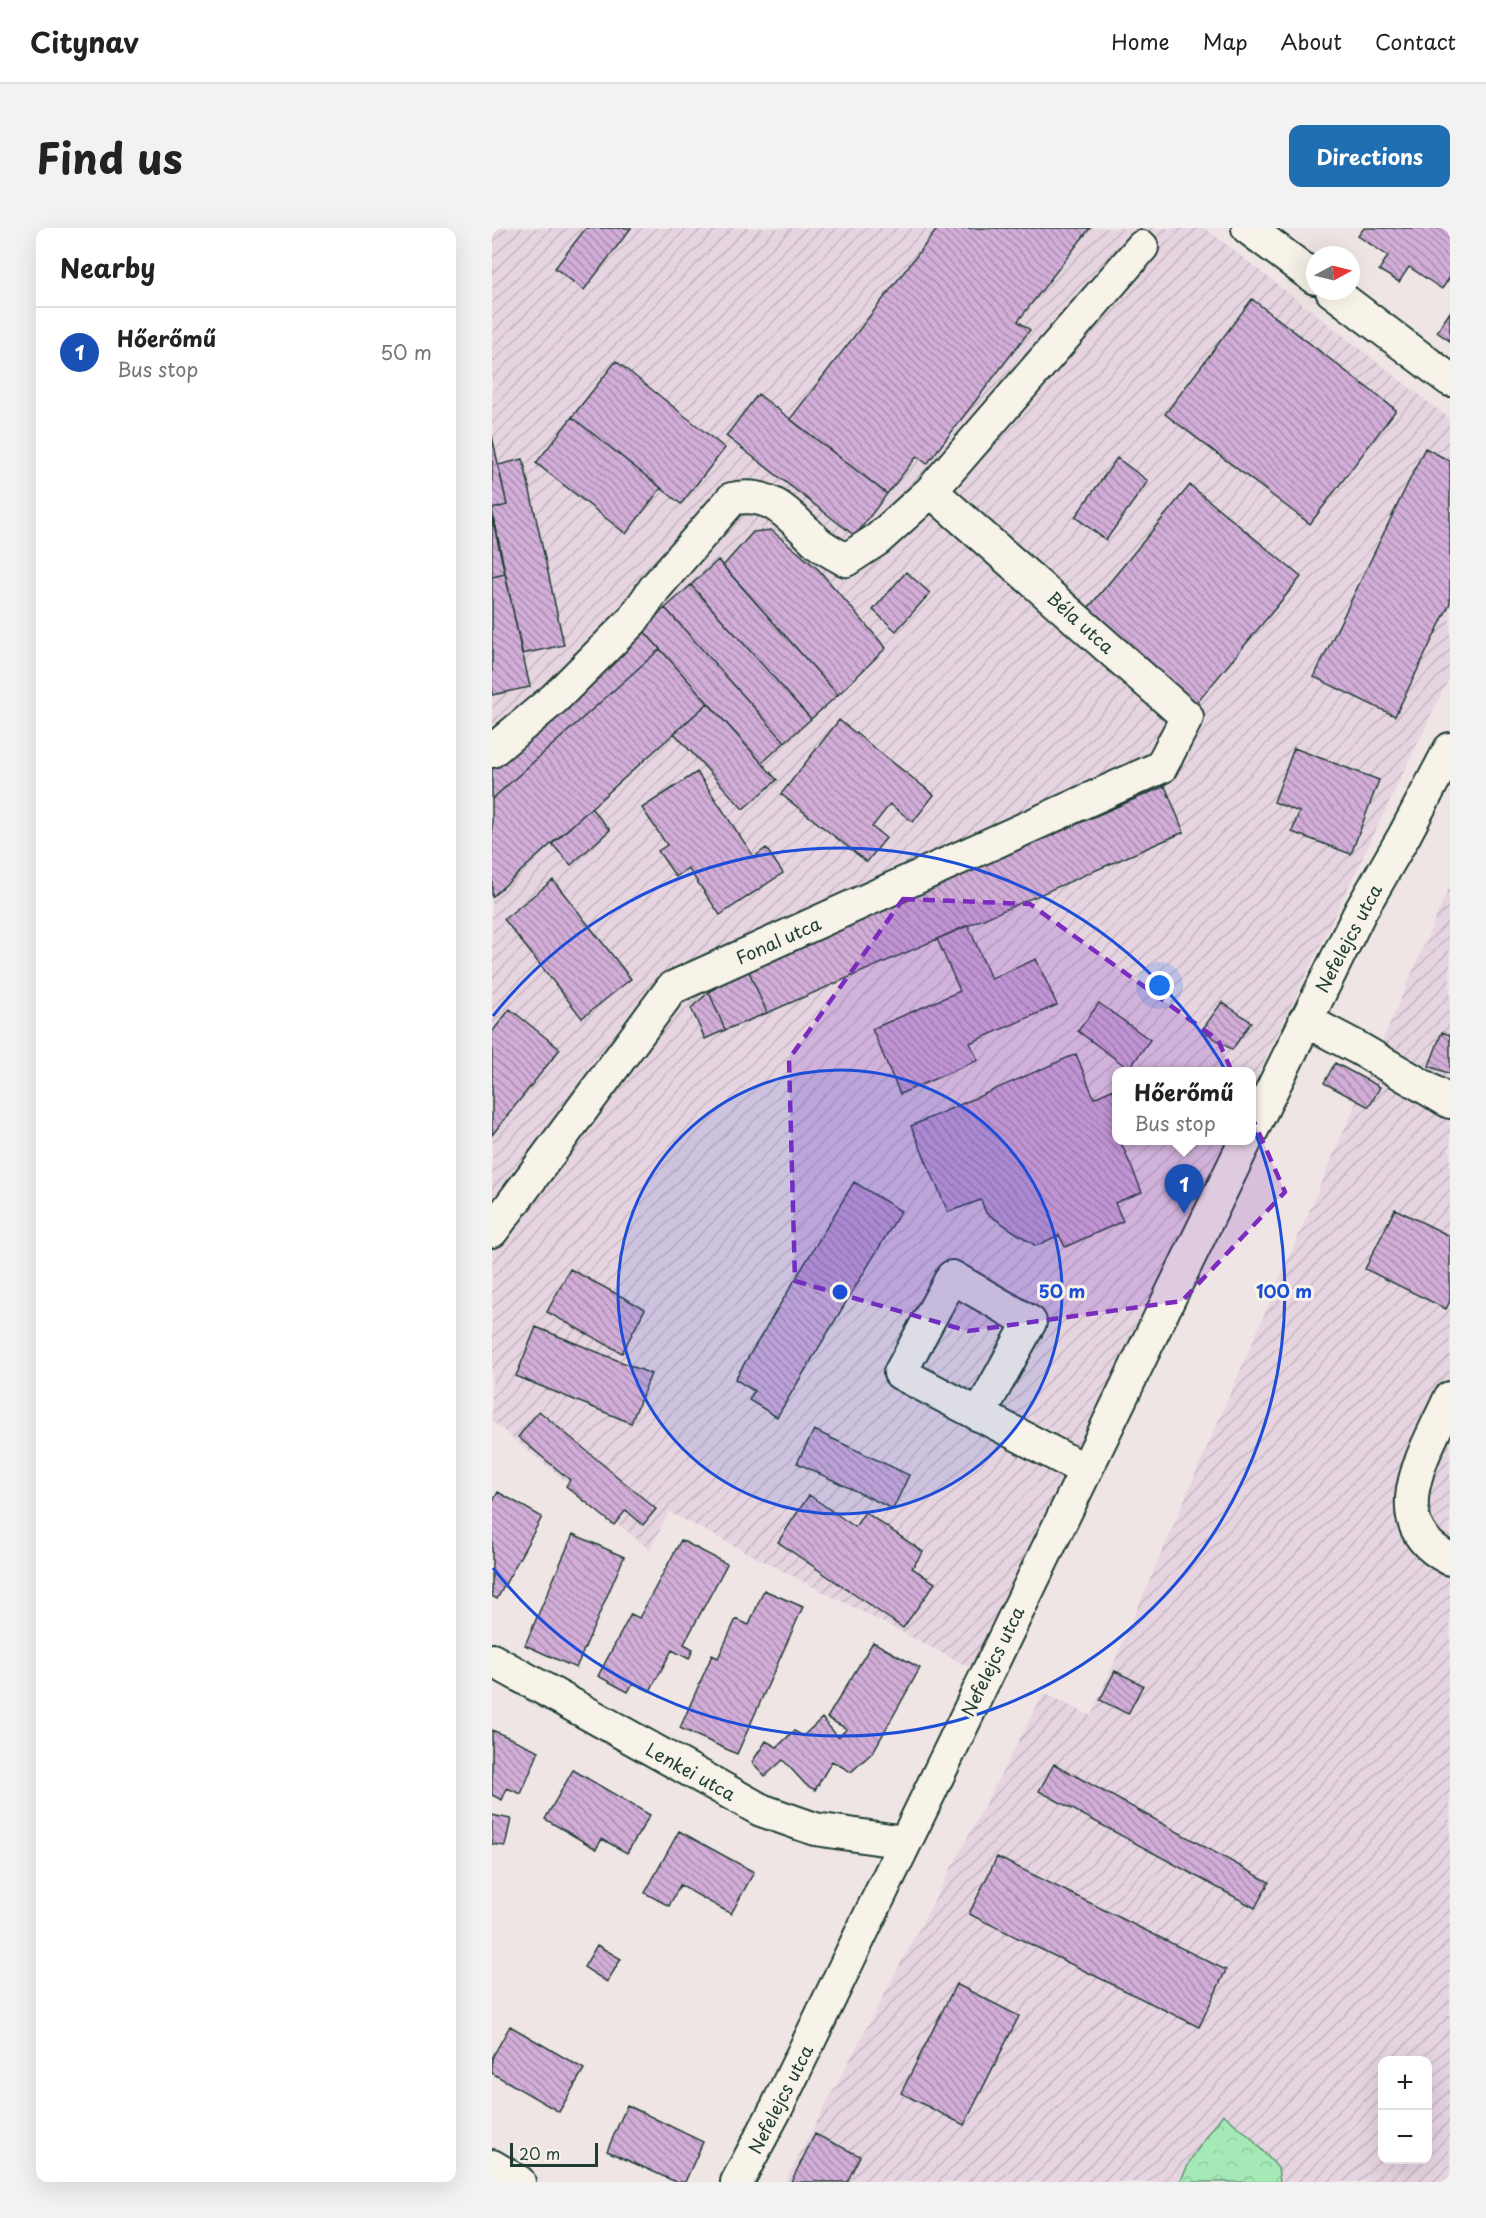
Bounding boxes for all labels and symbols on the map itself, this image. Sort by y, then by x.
north arrow [1306,246,1360,300]
street label: Béla utca [1041,584,1121,660]
street label: Nefelejcs utca [1308,878,1388,997]
street label: Fonal utca [731,909,826,971]
your location [1145,971,1174,1000]
pin: 1 [1164,1164,1204,1214]
text: 50 m [1039,1277,1085,1304]
text: 100 m [1256,1277,1312,1304]
centre of rings [830,1282,850,1302]
street label: Nefelejcs utca [954,1601,1031,1721]
street label: Lenkei utca [641,1735,742,1807]
street label: Nefelejcs utca [741,2039,820,2158]
scale bar [510,2140,598,2168]

